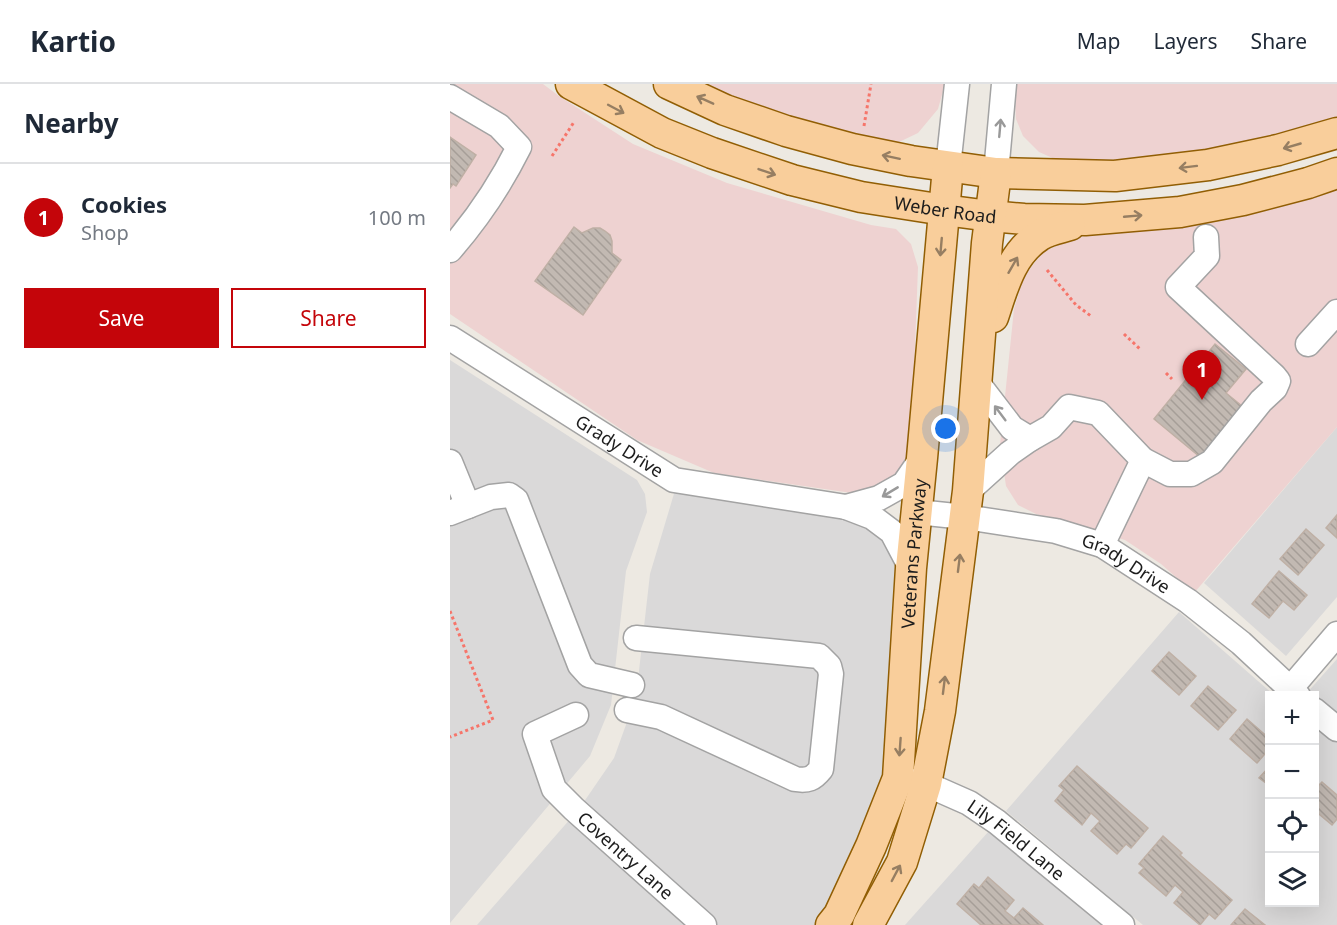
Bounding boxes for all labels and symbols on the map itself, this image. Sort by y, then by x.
one-way arrow [696,94,714,106]
one-way arrow [607,104,625,115]
one-way arrow [995,119,1006,139]
one-way arrow [1282,141,1301,152]
one-way arrow [881,151,901,162]
one-way arrow [1178,162,1198,173]
one-way arrow [757,167,776,178]
street label: Weber Road [892,190,998,229]
one-way arrow [1122,210,1142,221]
one-way arrow [935,236,946,256]
one-way arrow [1007,257,1019,274]
pin: 1 [1182,350,1221,400]
one-way arrow [994,405,1007,421]
street label: Grady Drive [571,409,668,482]
your location [931,414,960,443]
street label: Veterans Parkway [895,477,932,629]
one-way arrow [882,486,899,498]
street label: Grady Drive [1079,528,1175,598]
one-way arrow [954,553,965,573]
one-way arrow [938,676,949,696]
one-way arrow [894,736,905,756]
street label: Lily Field Lane [963,793,1070,885]
street label: Coventry Lane [573,806,679,904]
one-way arrow [891,865,902,883]

